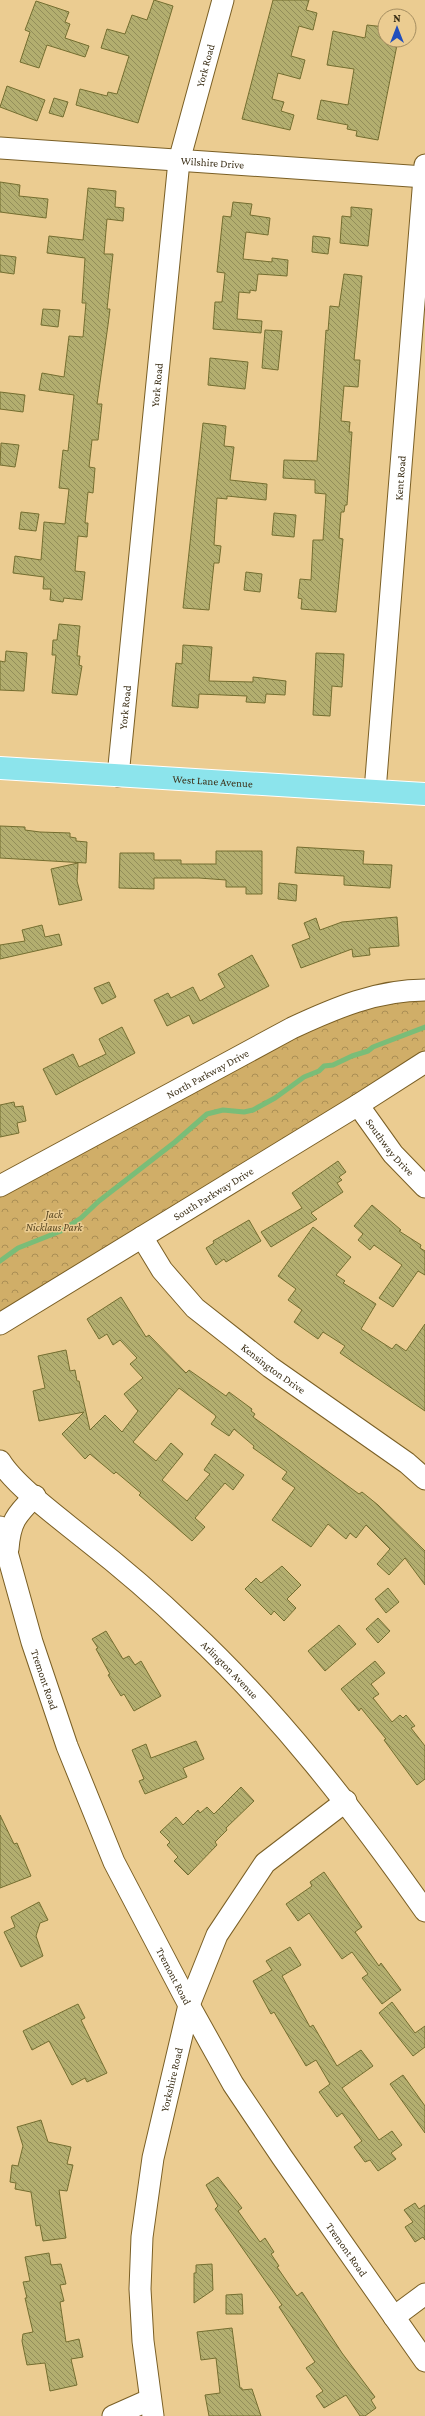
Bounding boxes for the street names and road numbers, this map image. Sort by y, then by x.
street label: York Road [194,42,217,88]
street label: Wilshire Drive [180,154,245,171]
street label: York Road [149,362,165,407]
street label: Kent Road [392,455,408,501]
street label: York Road [117,685,133,730]
street label: West Lane Avenue [172,773,253,789]
street label: North Parkway Drive [164,1046,251,1101]
street label: Southway Drive [364,1116,417,1178]
street label: South Parkway Drive [171,1164,256,1223]
street label: Kensington Drive [239,1341,308,1396]
street label: Arlington Avenue [199,1638,261,1701]
street label: Tremont Road [29,1648,60,1711]
street label: Tremont Road [154,1945,194,2007]
street label: Yorkshire Road [158,2046,185,2113]
street label: Tremont Road [324,2220,370,2279]

